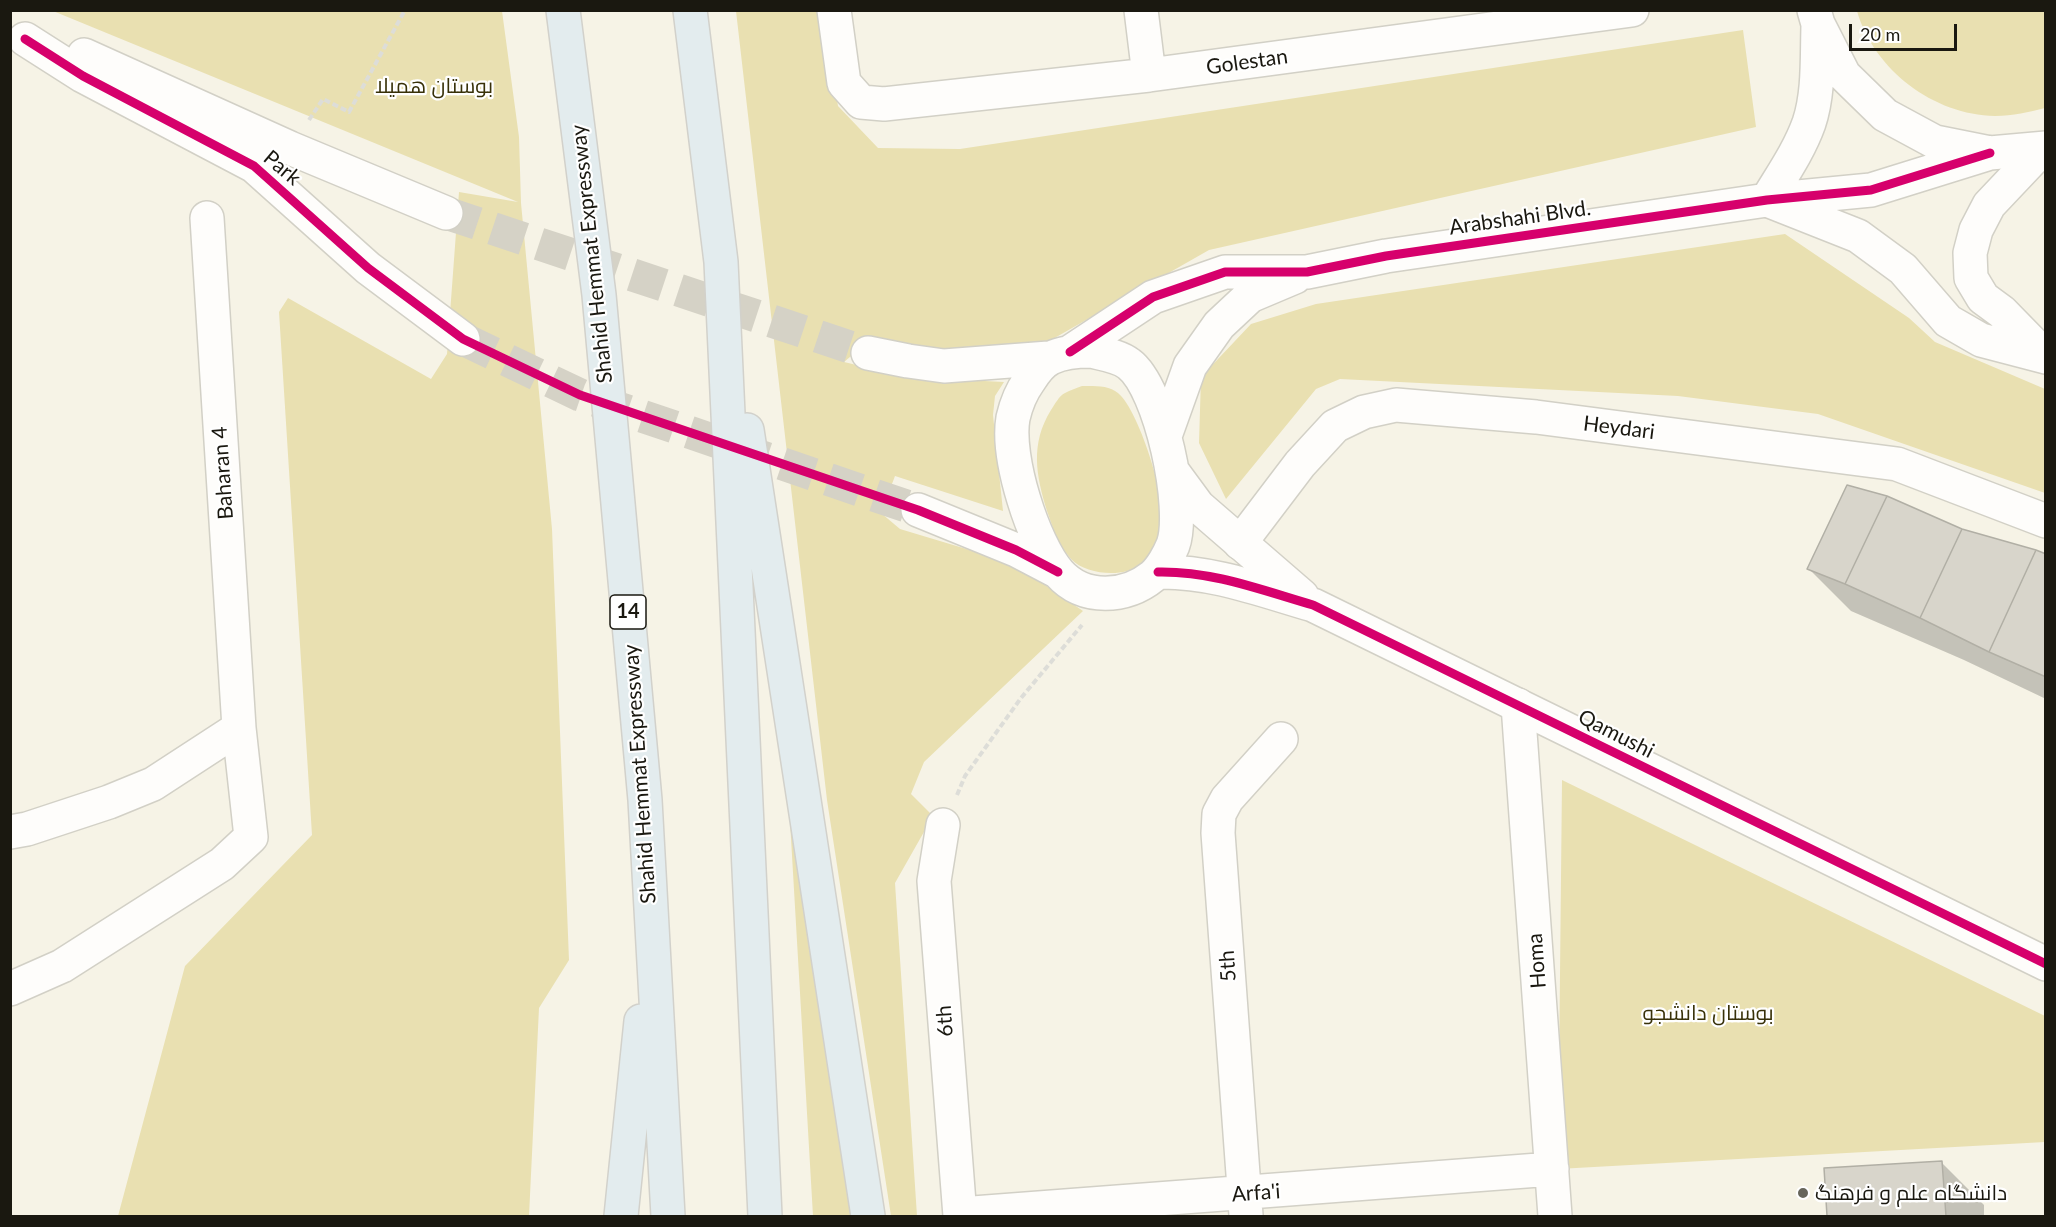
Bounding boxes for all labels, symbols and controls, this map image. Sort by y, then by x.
scale bar [1852,12,1960,50]
text: 20 m [1860,23,1900,45]
street label: Golestan [1205,44,1289,80]
park label: بوستان همیلا [375,73,493,99]
street label: Shahid Hemmat Expressway [566,123,618,385]
street label: Park [258,145,306,191]
street label: Arabshahi Blvd. [1448,196,1592,240]
street label: Heydari [1582,411,1656,445]
street label: Baharan 4 [207,426,239,520]
road number: 14 [610,595,646,629]
street label: Shahid Hemmat Expressway [618,643,662,905]
street label: Qamushi [1574,704,1658,764]
street label: Homa [1523,933,1551,989]
street label: 5th [1214,949,1242,983]
park label: بوستان دانشجو [1642,1000,1774,1026]
street label: 6th [931,1004,959,1038]
street label: Arfa'i [1231,1179,1281,1207]
place label: دانشگاه علم و فرهنگ [1815,1180,2007,1206]
marker: دانشگاه علم و فرهنگ [1796,1186,1810,1200]

